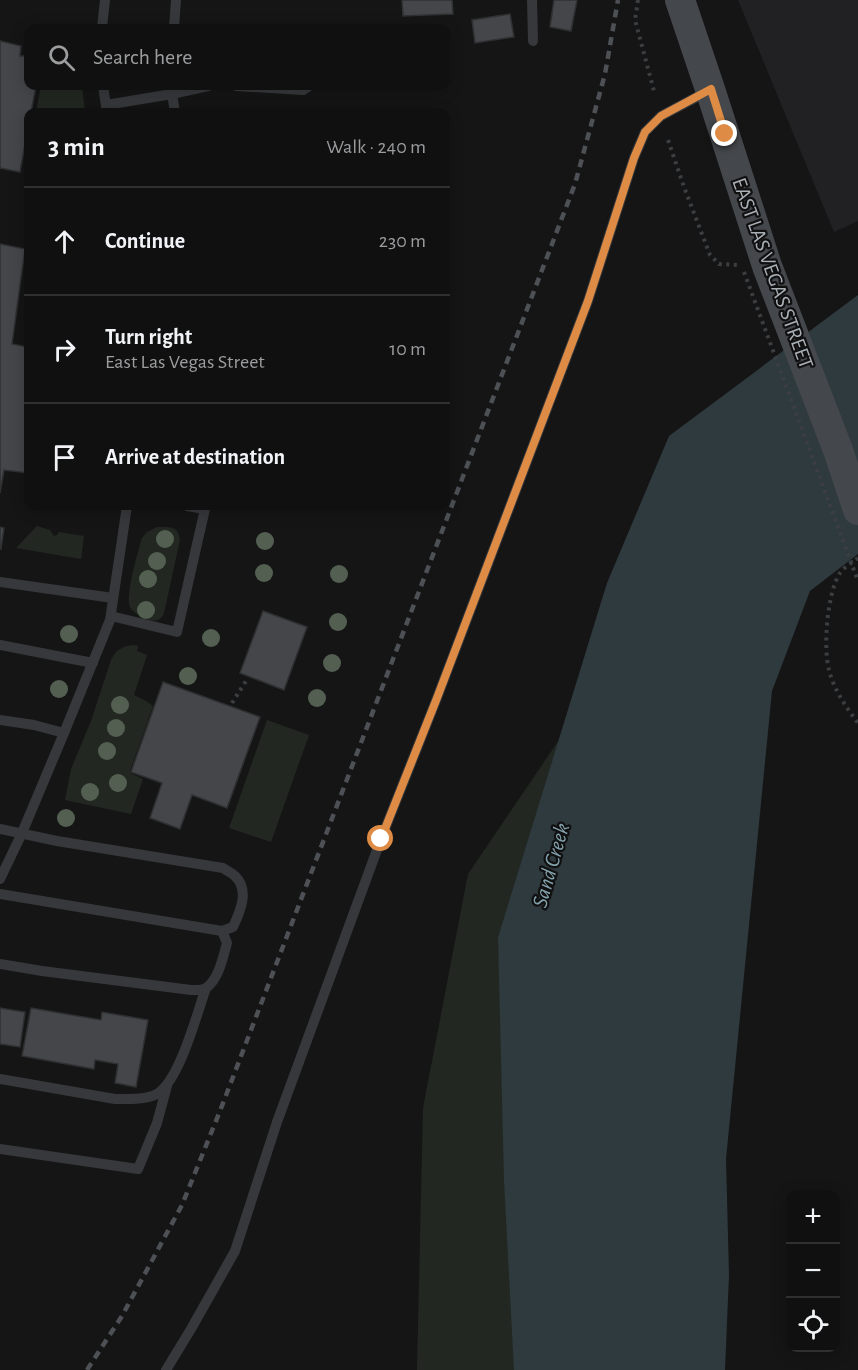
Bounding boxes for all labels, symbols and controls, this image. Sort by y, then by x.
search box [24,24,450,90]
icon: search [45,41,78,74]
text: Search here [93,46,192,68]
route end [711,120,737,146]
text: 3 min [48,134,105,160]
text: Walk · 240 m [326,137,426,157]
street label: EAST LAS VEGAS STREET [728,175,817,372]
icon: ahead [48,225,81,258]
text: Continue [105,230,185,252]
text: 230 m [379,231,426,251]
text: Turn right [105,326,192,348]
icon: right [48,333,81,366]
text: 10 m [389,339,426,359]
text: East Las Vegas Street [105,352,265,372]
icon: arrive [48,441,81,474]
text: Arrive at destination [105,446,285,468]
water label: Sand Creek [528,821,573,910]
route start [367,825,393,851]
map controls [786,1190,840,1352]
button: + [786,1190,840,1244]
button: − [786,1244,840,1298]
button: locate [786,1298,840,1352]

